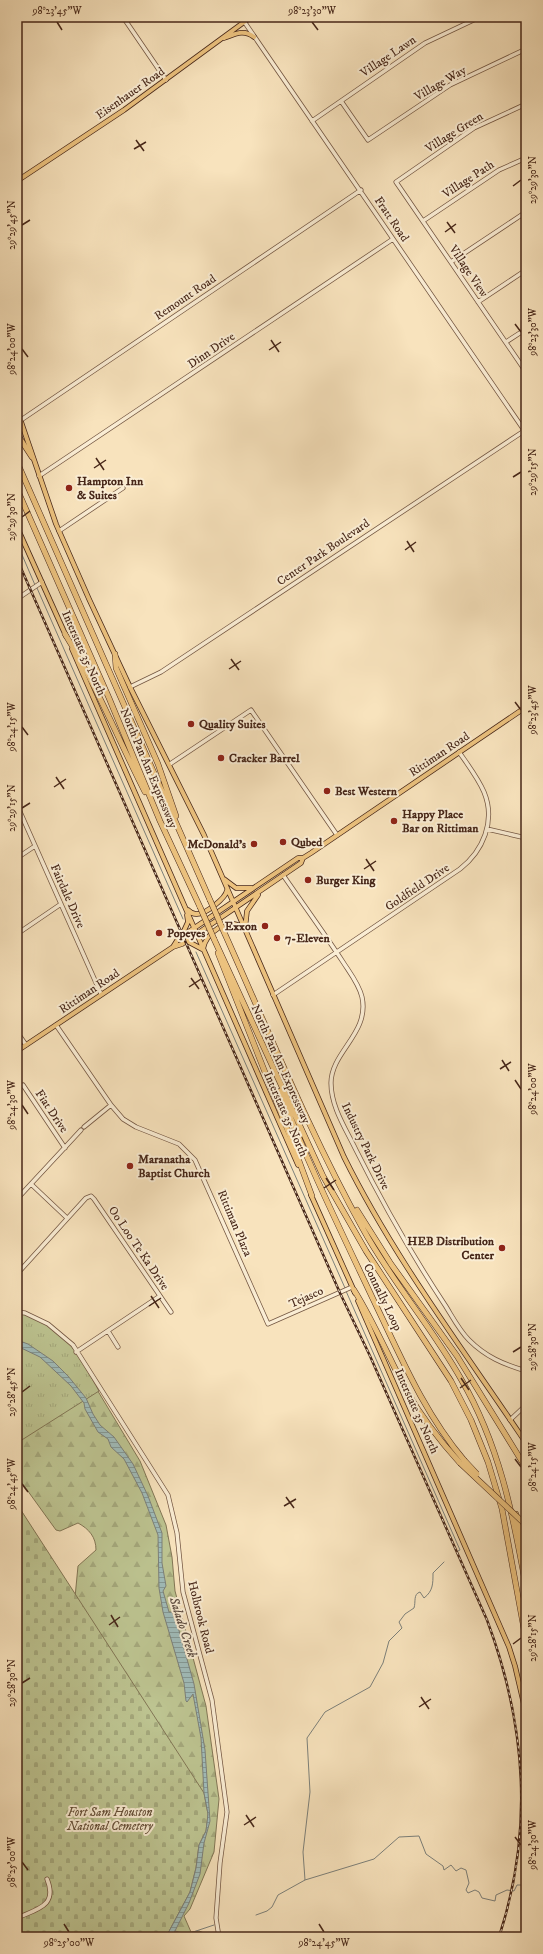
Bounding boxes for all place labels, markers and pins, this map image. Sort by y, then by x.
place label: Hampton Inn & Suites [77,474,144,503]
marker: Hampton Inn & Suites [64,483,74,493]
place label: Quality Suites [199,717,266,732]
marker: Quality Suites [186,719,196,729]
place label: Cracker Barrel [229,751,300,766]
marker: Cracker Barrel [216,753,226,763]
place label: Best Western [335,784,398,799]
marker: Best Western [322,786,332,796]
place label: Happy Place Bar on Rittiman [402,807,479,836]
marker: Happy Place Bar on Rittiman [389,816,399,826]
place label: Qubed [291,835,323,850]
place label: McDonald's [187,837,246,852]
marker: Qubed [278,837,288,847]
marker: McDonald's [249,839,259,849]
place label: Burger King [316,873,376,888]
marker: Burger King [303,875,313,885]
place label: Exxon [225,919,258,934]
marker: Exxon [260,921,270,931]
place label: Popeyes [167,926,205,941]
marker: Popeyes [154,928,164,938]
place label: 7-Eleven [285,931,330,946]
marker: 7-Eleven [272,933,282,943]
place label: Maranatha Baptist Church [138,1152,211,1181]
marker: Maranatha Baptist Church [125,1161,135,1171]
place label: HEB Distribution Center [407,1234,495,1263]
marker: HEB Distribution Center [497,1243,507,1253]

